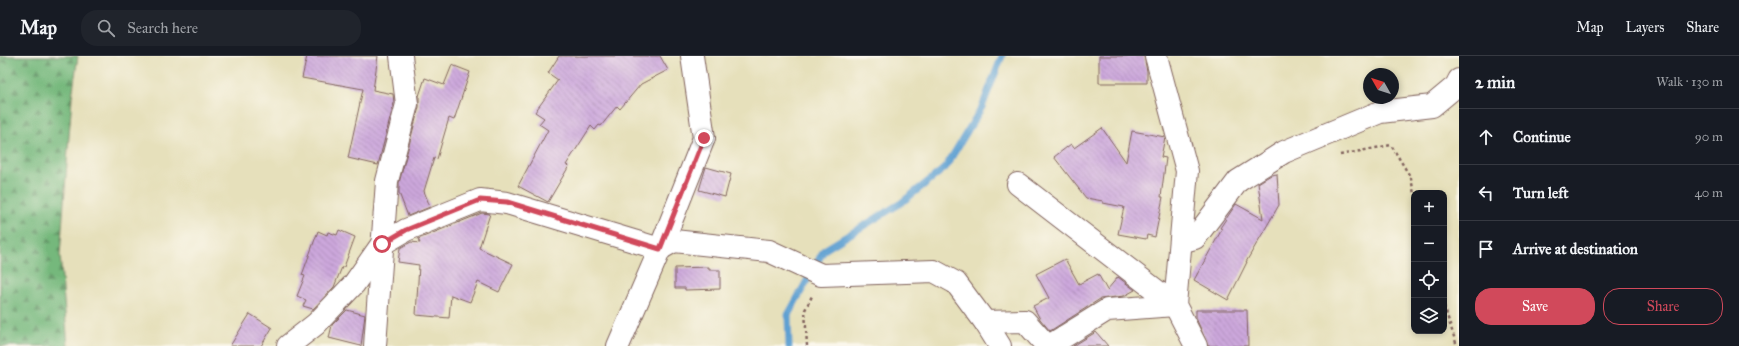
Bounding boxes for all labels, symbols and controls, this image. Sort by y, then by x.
search box [81,10,361,46]
text: Map [20,16,57,39]
icon: search [95,17,117,39]
text: Search here [127,19,198,37]
text: Map [1576,19,1604,36]
text: Layers [1626,19,1664,36]
text: Share [1686,19,1719,36]
north arrow [1363,68,1399,104]
text: 2 min [1475,72,1515,93]
text: Walk · 130 m [1656,74,1723,90]
icon: ahead [1475,126,1497,148]
text: Continue [1513,128,1571,146]
route end [695,129,713,147]
text: 90 m [1695,129,1723,145]
icon: left [1475,182,1497,204]
text: Turn left [1513,184,1569,202]
text: 40 m [1694,185,1723,201]
map controls [1411,190,1447,334]
button: + [1411,190,1447,226]
button: − [1411,226,1447,262]
route start [373,235,391,253]
icon: arrive [1475,238,1497,260]
text: Arrive at destination [1513,240,1638,258]
button: locate [1411,262,1447,298]
button: Save [1475,288,1595,325]
button: Share [1603,288,1723,325]
button: layers [1411,298,1447,334]

